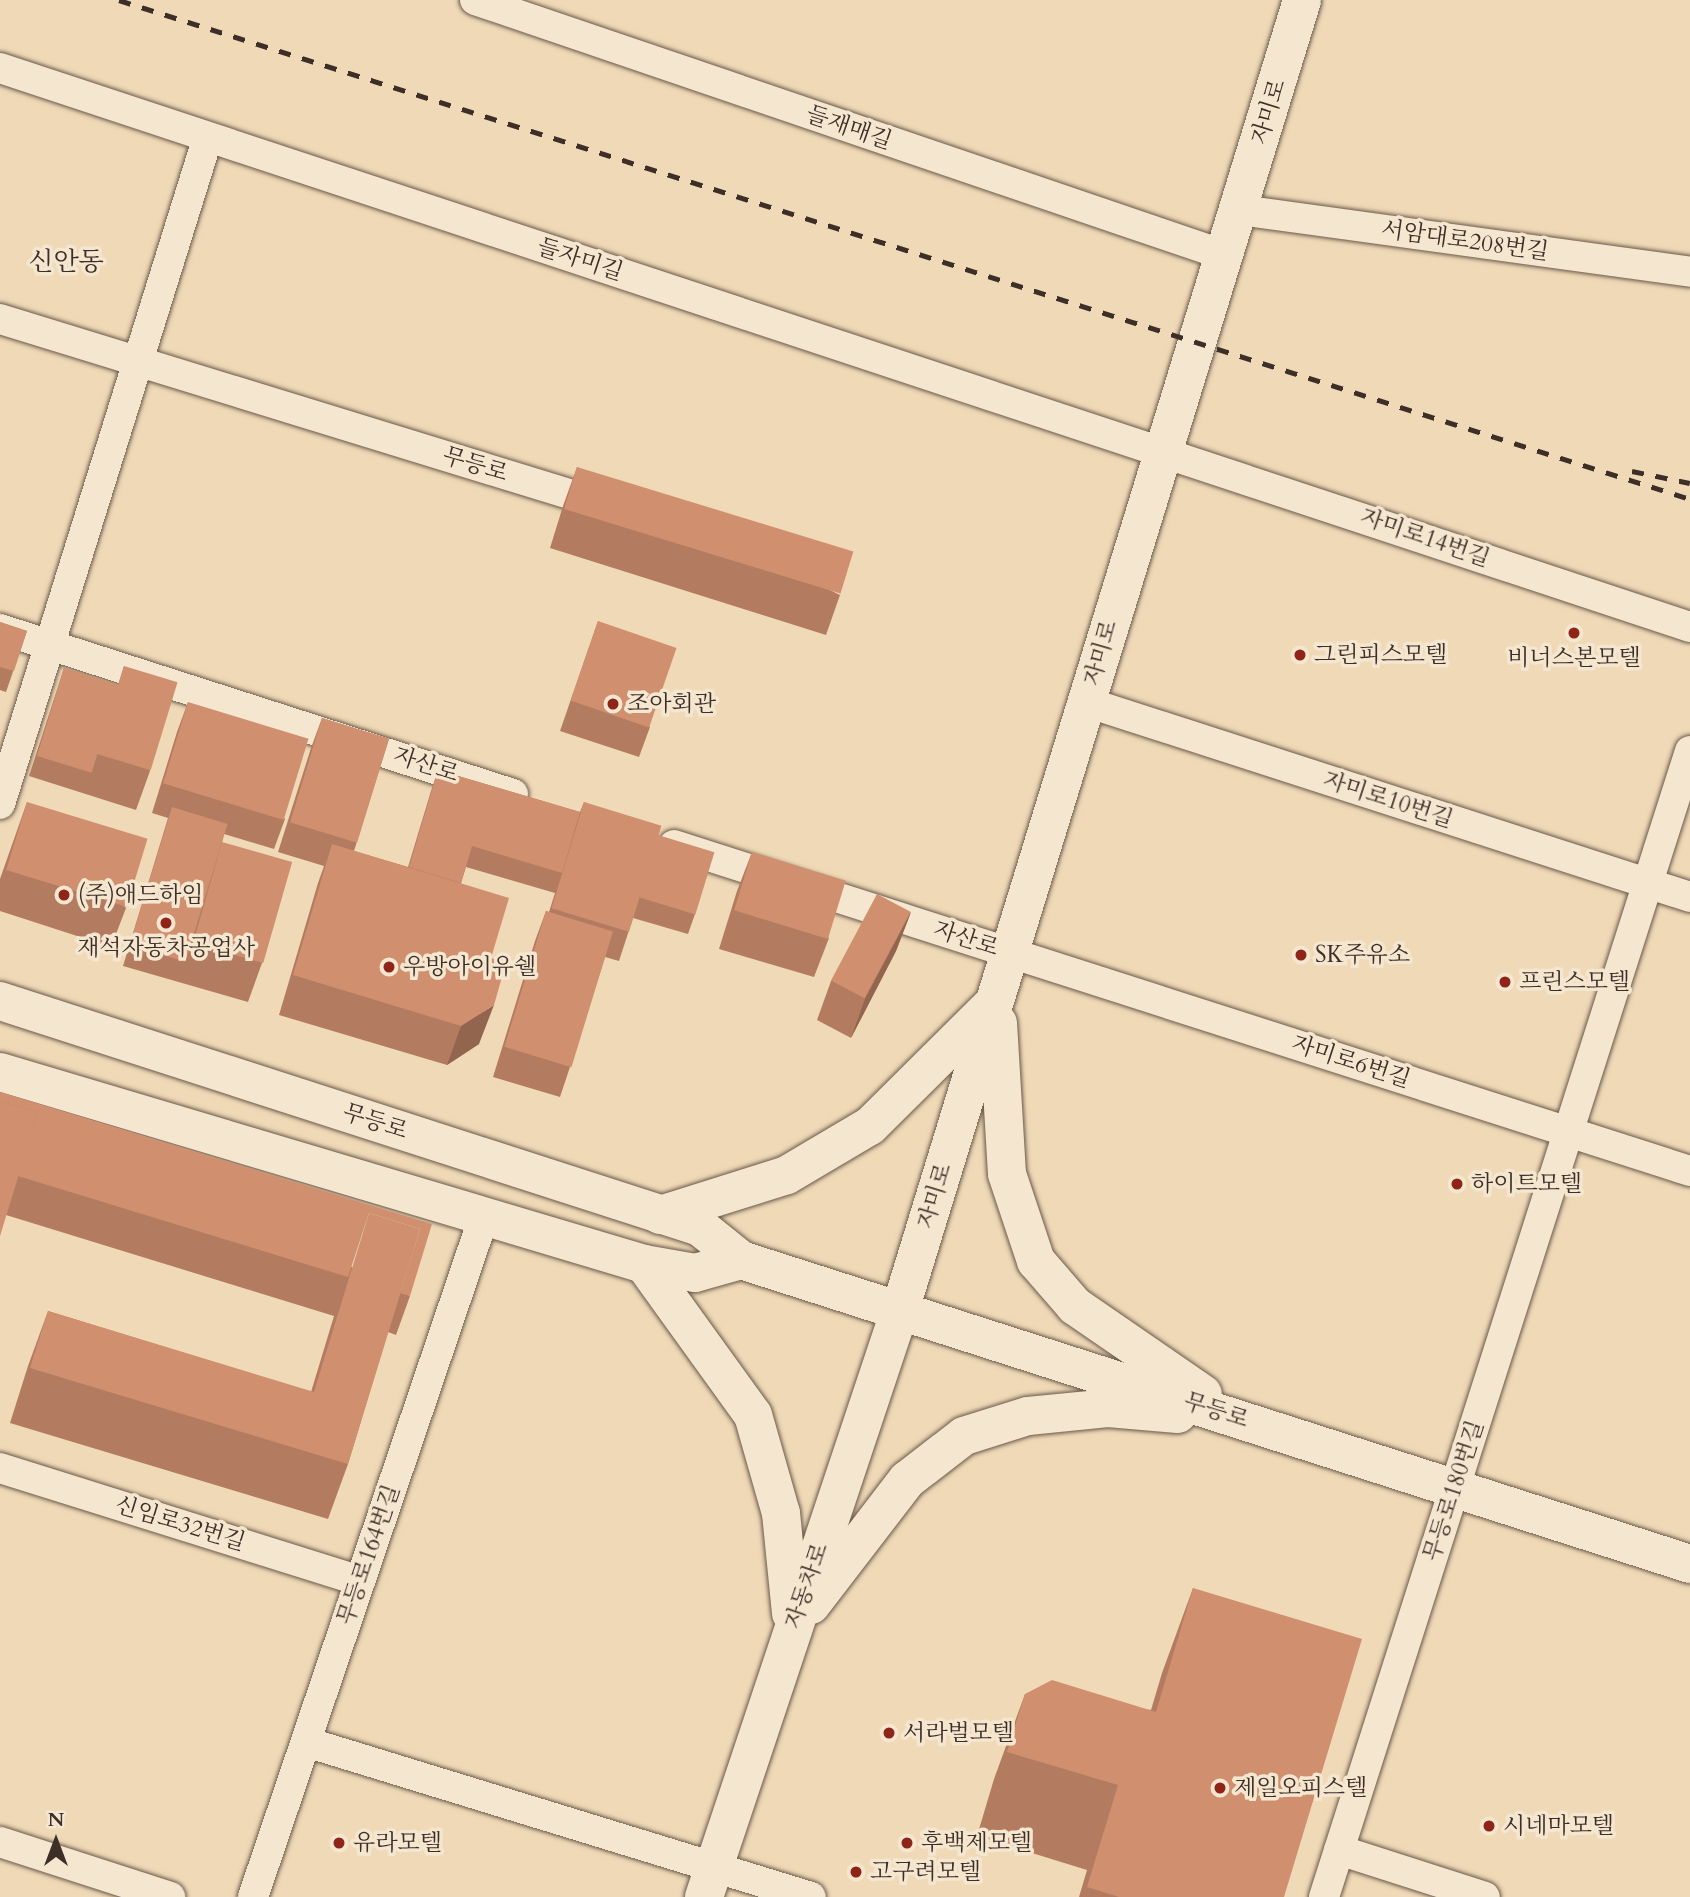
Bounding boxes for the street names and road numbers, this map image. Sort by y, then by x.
street label: 자미로 [1246,76,1292,148]
street label: 들재매길 [802,100,896,156]
street label: 서암대로208번길 [1380,216,1550,266]
street label: 들자미길 [533,233,627,287]
street label: 무등로 [439,442,511,488]
street label: 자미로14번길 [1357,503,1493,573]
street label: 자미로 [1079,617,1123,689]
street label: 자산로 [390,742,462,788]
street label: 자미로10번길 [1320,766,1456,834]
street label: 자산로 [930,916,1002,962]
street label: 자미로6번길 [1288,1030,1414,1094]
street label: 무등로 [339,1099,411,1145]
street label: 자미로 [912,1160,958,1232]
street label: 무등로 [1180,1388,1252,1434]
street label: 무등로180번길 [1418,1417,1490,1565]
street label: 무등로164번길 [332,1481,406,1629]
street label: 신임로32번길 [112,1491,248,1557]
street label: 자동차로 [779,1539,835,1633]

